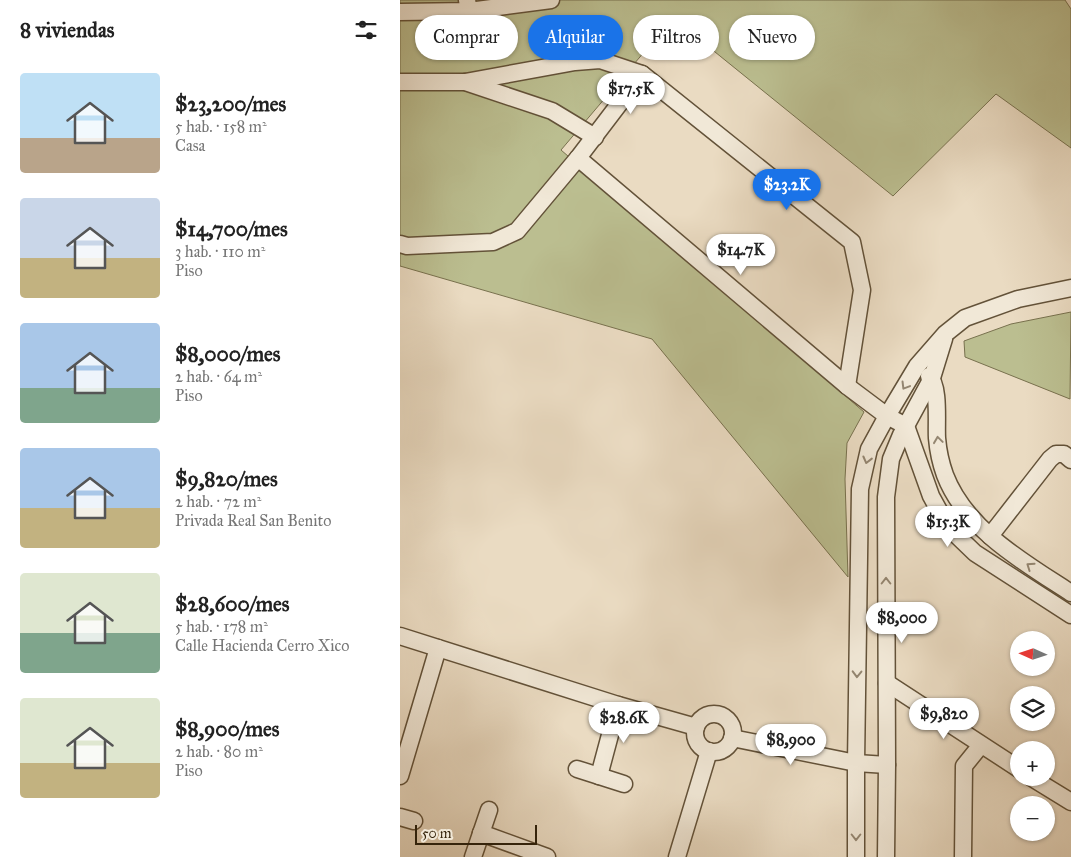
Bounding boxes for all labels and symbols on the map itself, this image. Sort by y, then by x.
pin: $17.5K [590,72,672,115]
pin: $23.2K [746,168,828,211]
pin: $14.7K [700,234,782,276]
one-way arrow [901,381,911,390]
one-way arrow [933,436,944,444]
one-way arrow [862,456,872,464]
pin: $15.3K [907,506,989,548]
one-way arrow [1027,563,1036,572]
one-way arrow [881,577,891,584]
pin: $8,000 [861,602,943,644]
north arrow [1010,631,1055,676]
one-way arrow [852,671,862,679]
pin: $9,820 [903,698,985,740]
pin: $28.6K [583,702,665,744]
pin: $8,900 [750,724,832,766]
scale bar [415,822,538,845]
one-way arrow [851,834,861,841]

